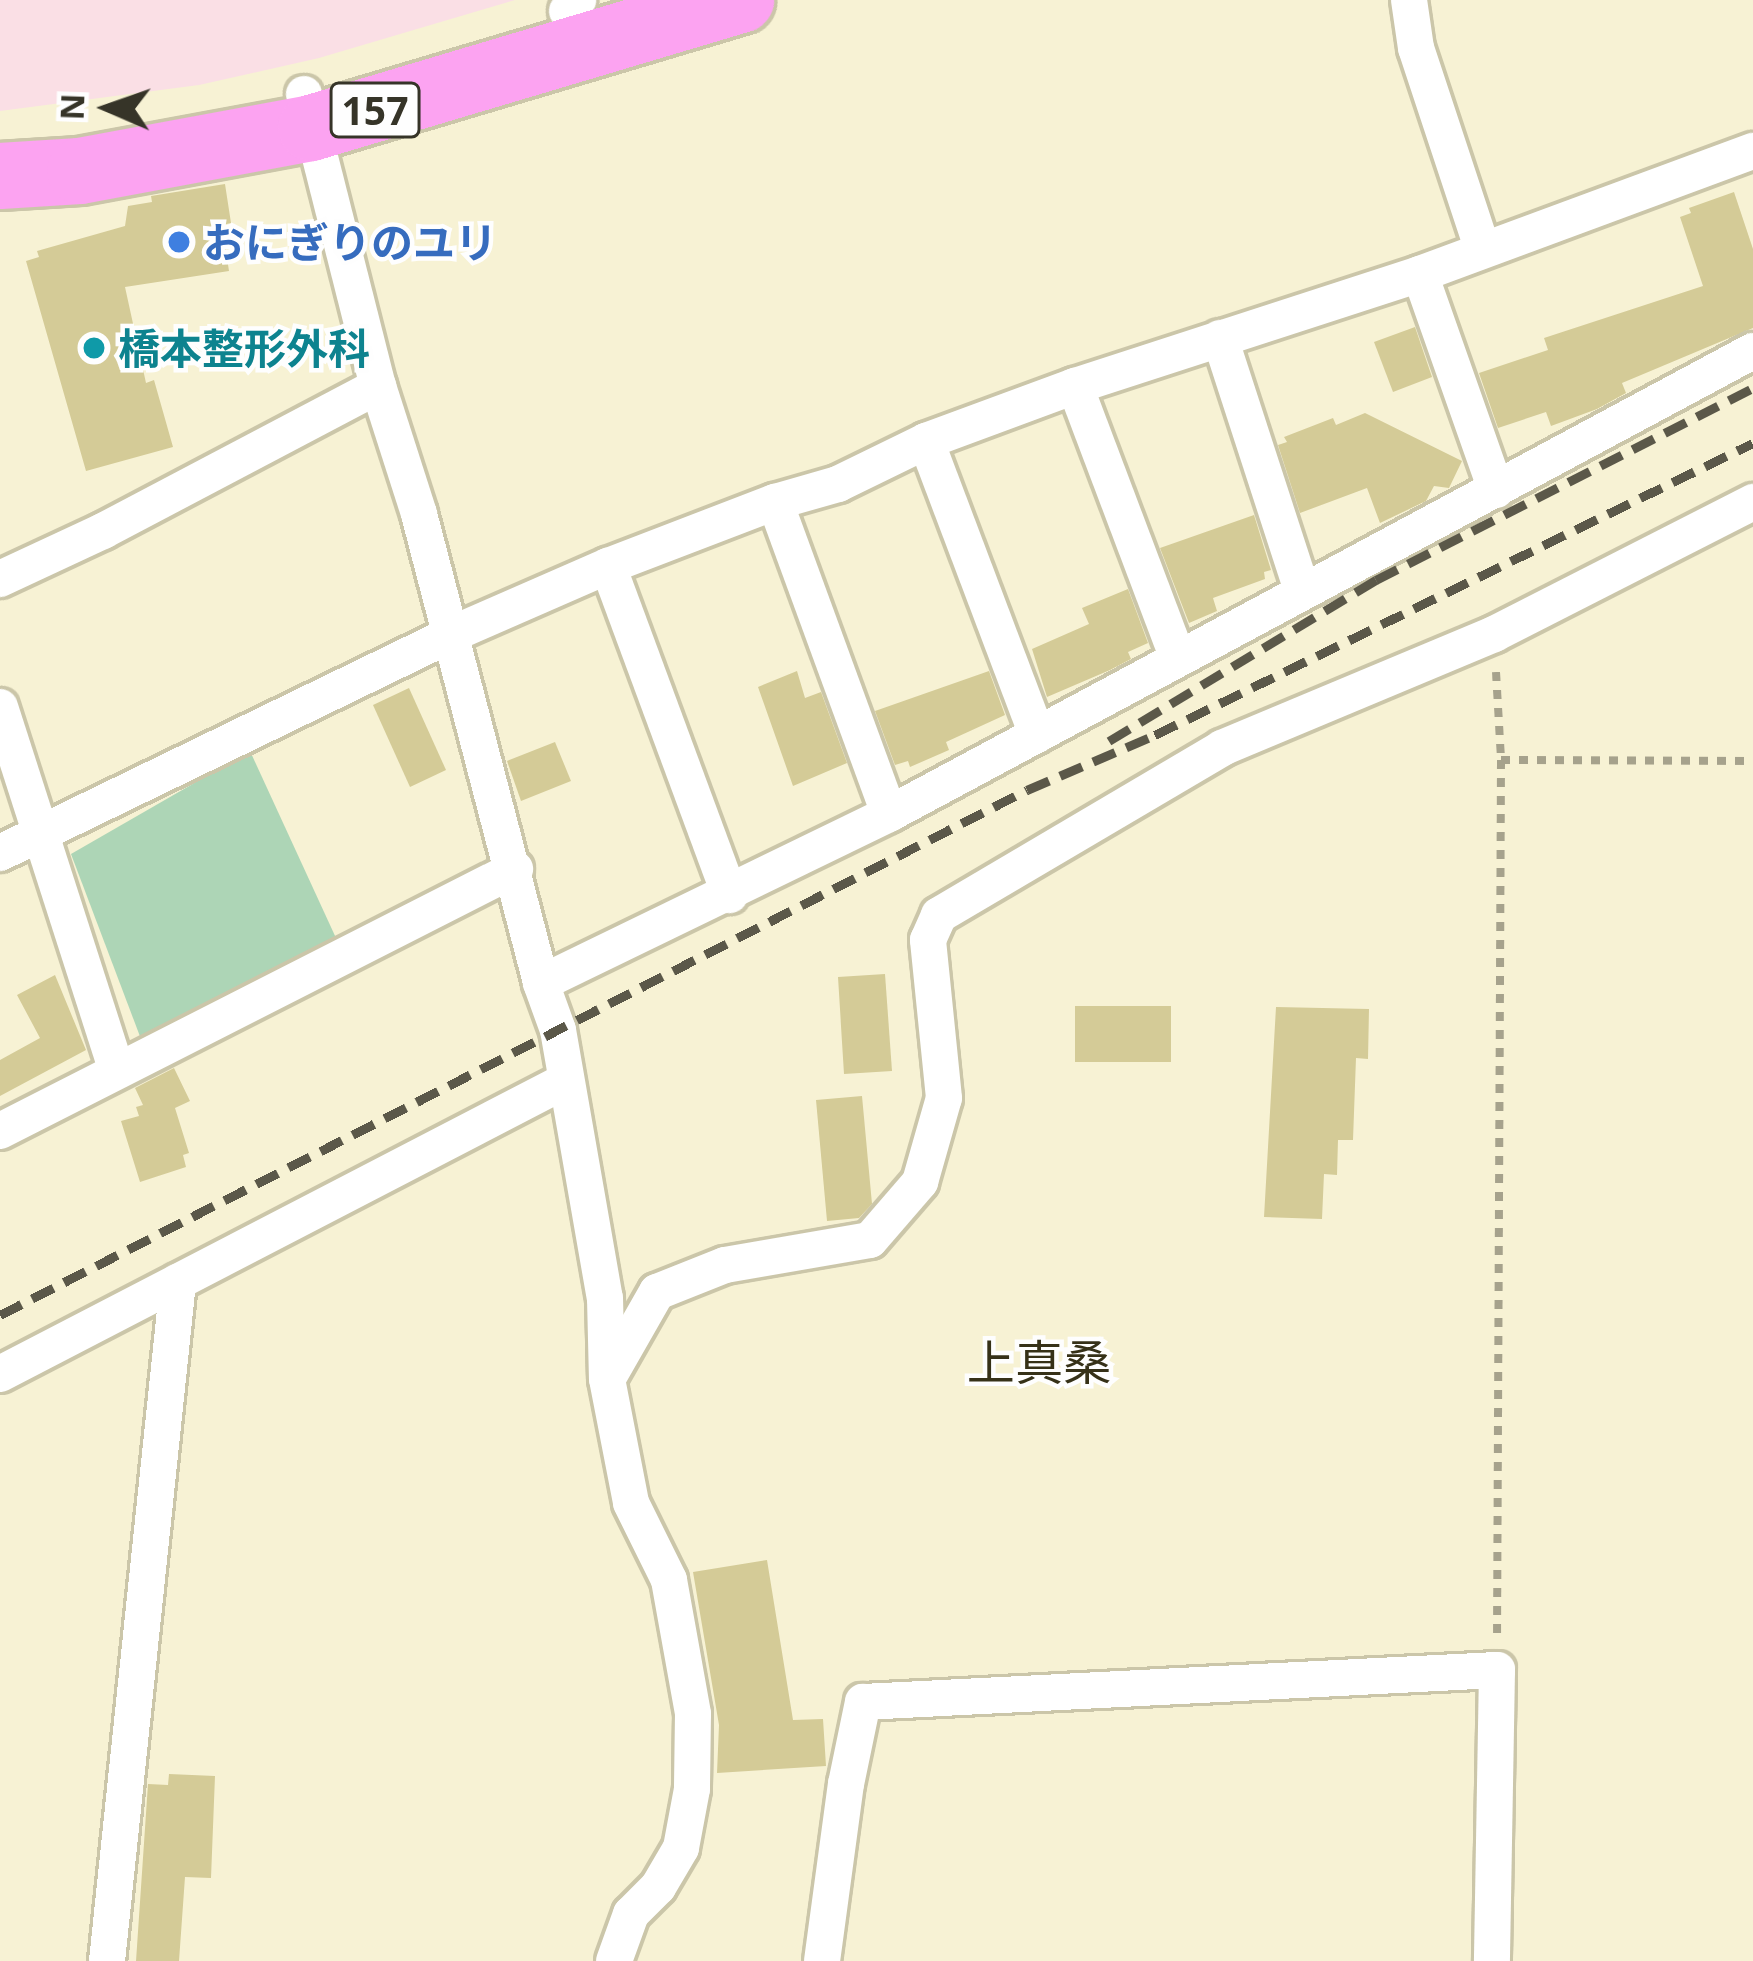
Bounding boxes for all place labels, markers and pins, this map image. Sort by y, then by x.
place label: おにぎりのユリ [203,217,497,267]
marker: おにぎりのユリ [166,229,192,255]
place label: 橋本整形外科 [118,323,370,373]
marker: 橋本整形外科 [81,335,107,361]

